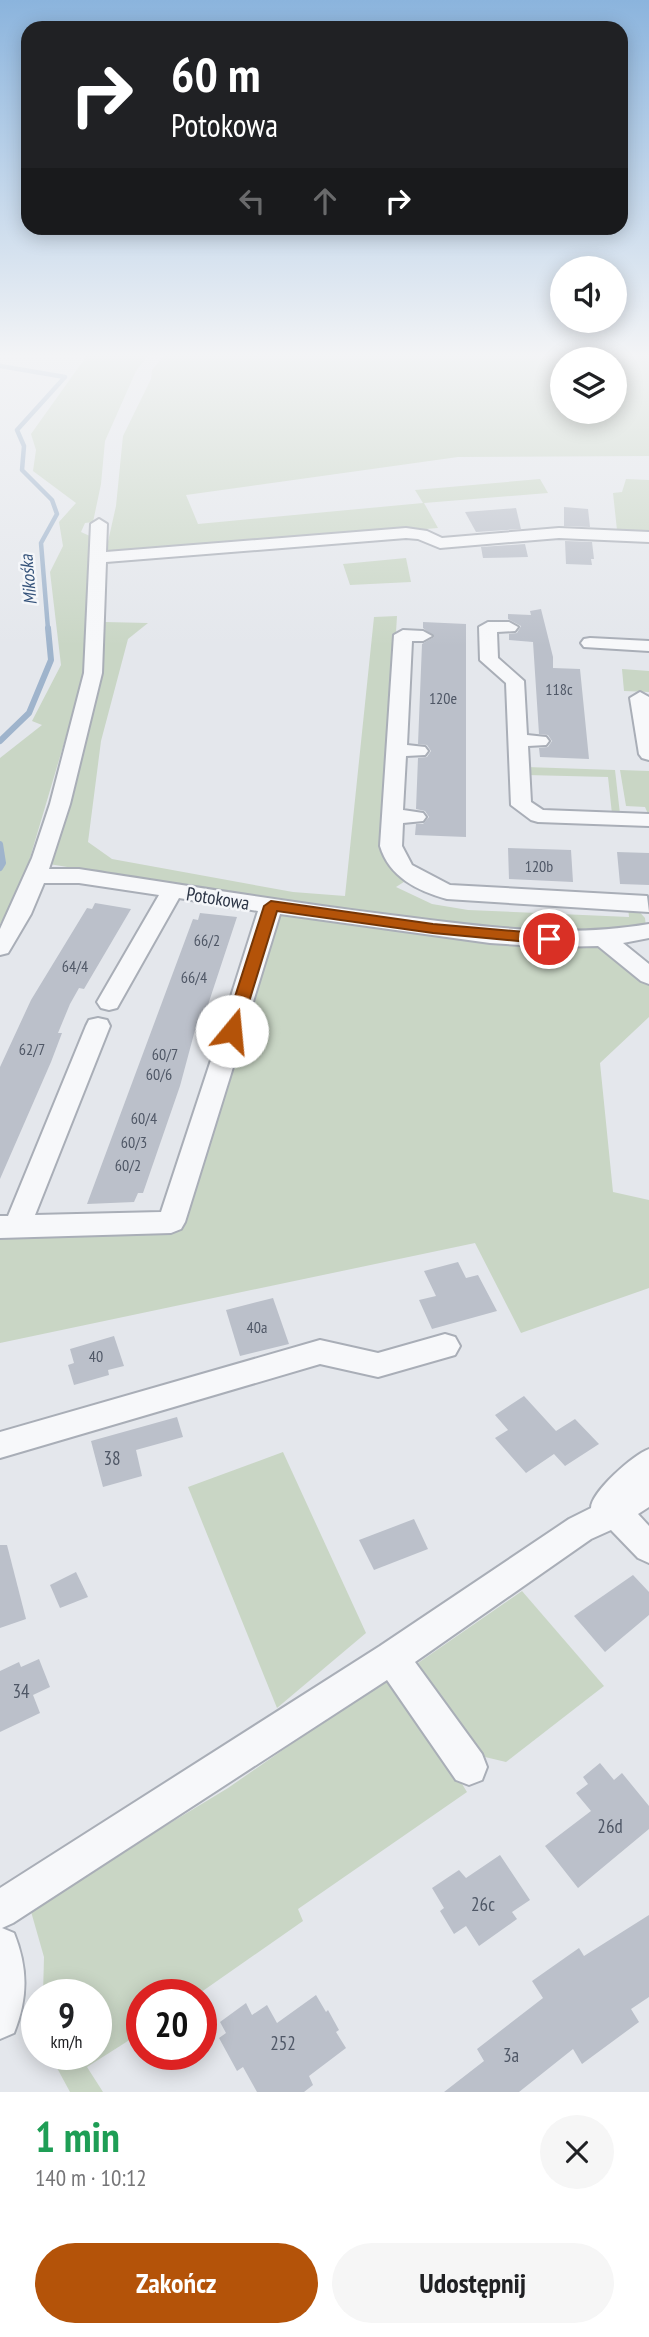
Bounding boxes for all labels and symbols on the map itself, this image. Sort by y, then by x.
water label: Mikośka [14,553,42,606]
house number: 118c [545,679,573,699]
house number: 120e [429,688,457,708]
house number: 120b [525,856,553,876]
street label: Potokowa [185,881,251,915]
pin [519,909,579,969]
house number: 66/2 [194,930,220,950]
house number: 64/4 [62,956,88,976]
house number: 66/4 [181,967,207,987]
position arrow [195,994,269,1068]
house number: 62/7 [19,1039,45,1059]
house number: 60/7 [152,1044,178,1064]
house number: 60/6 [146,1064,172,1084]
house number: 60/4 [131,1108,157,1128]
house number: 60/3 [121,1132,147,1152]
house number: 60/2 [115,1155,141,1175]
house number: 40a [247,1317,267,1337]
house number: 40 [89,1346,103,1366]
house number: 38 [103,1446,121,1470]
house number: 34 [12,1679,30,1703]
house number: 26d [597,1814,623,1838]
house number: 26c [471,1892,495,1916]
speed limit sign: 20 [126,1979,217,2070]
house number: 252 [270,2031,296,2055]
house number: 3a [503,2043,519,2067]

